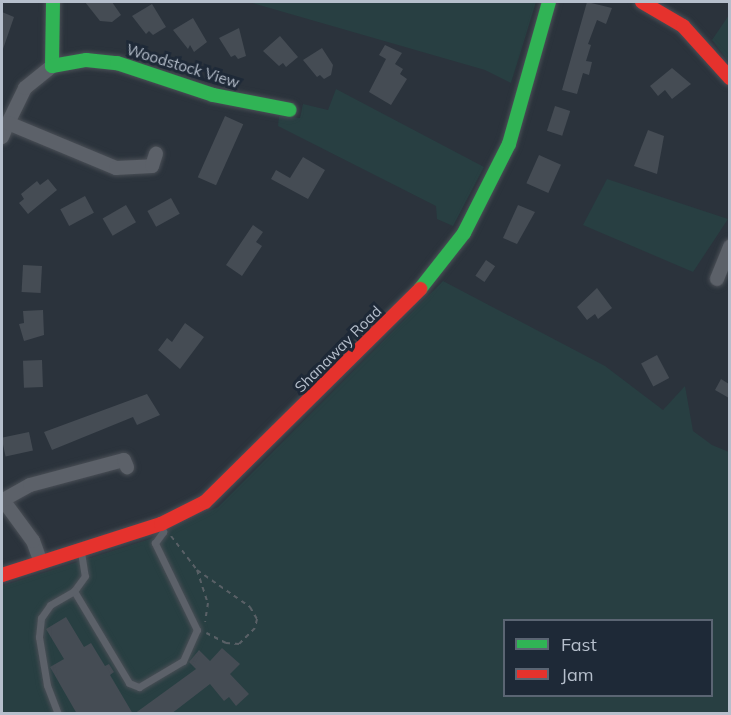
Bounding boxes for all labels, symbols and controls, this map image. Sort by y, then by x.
street label: Woodstock View [124,40,242,92]
street label: Shanaway Road [291,302,385,396]
legend [503,619,713,697]
text: Fast [561,633,597,656]
text: Jam [561,663,594,686]

